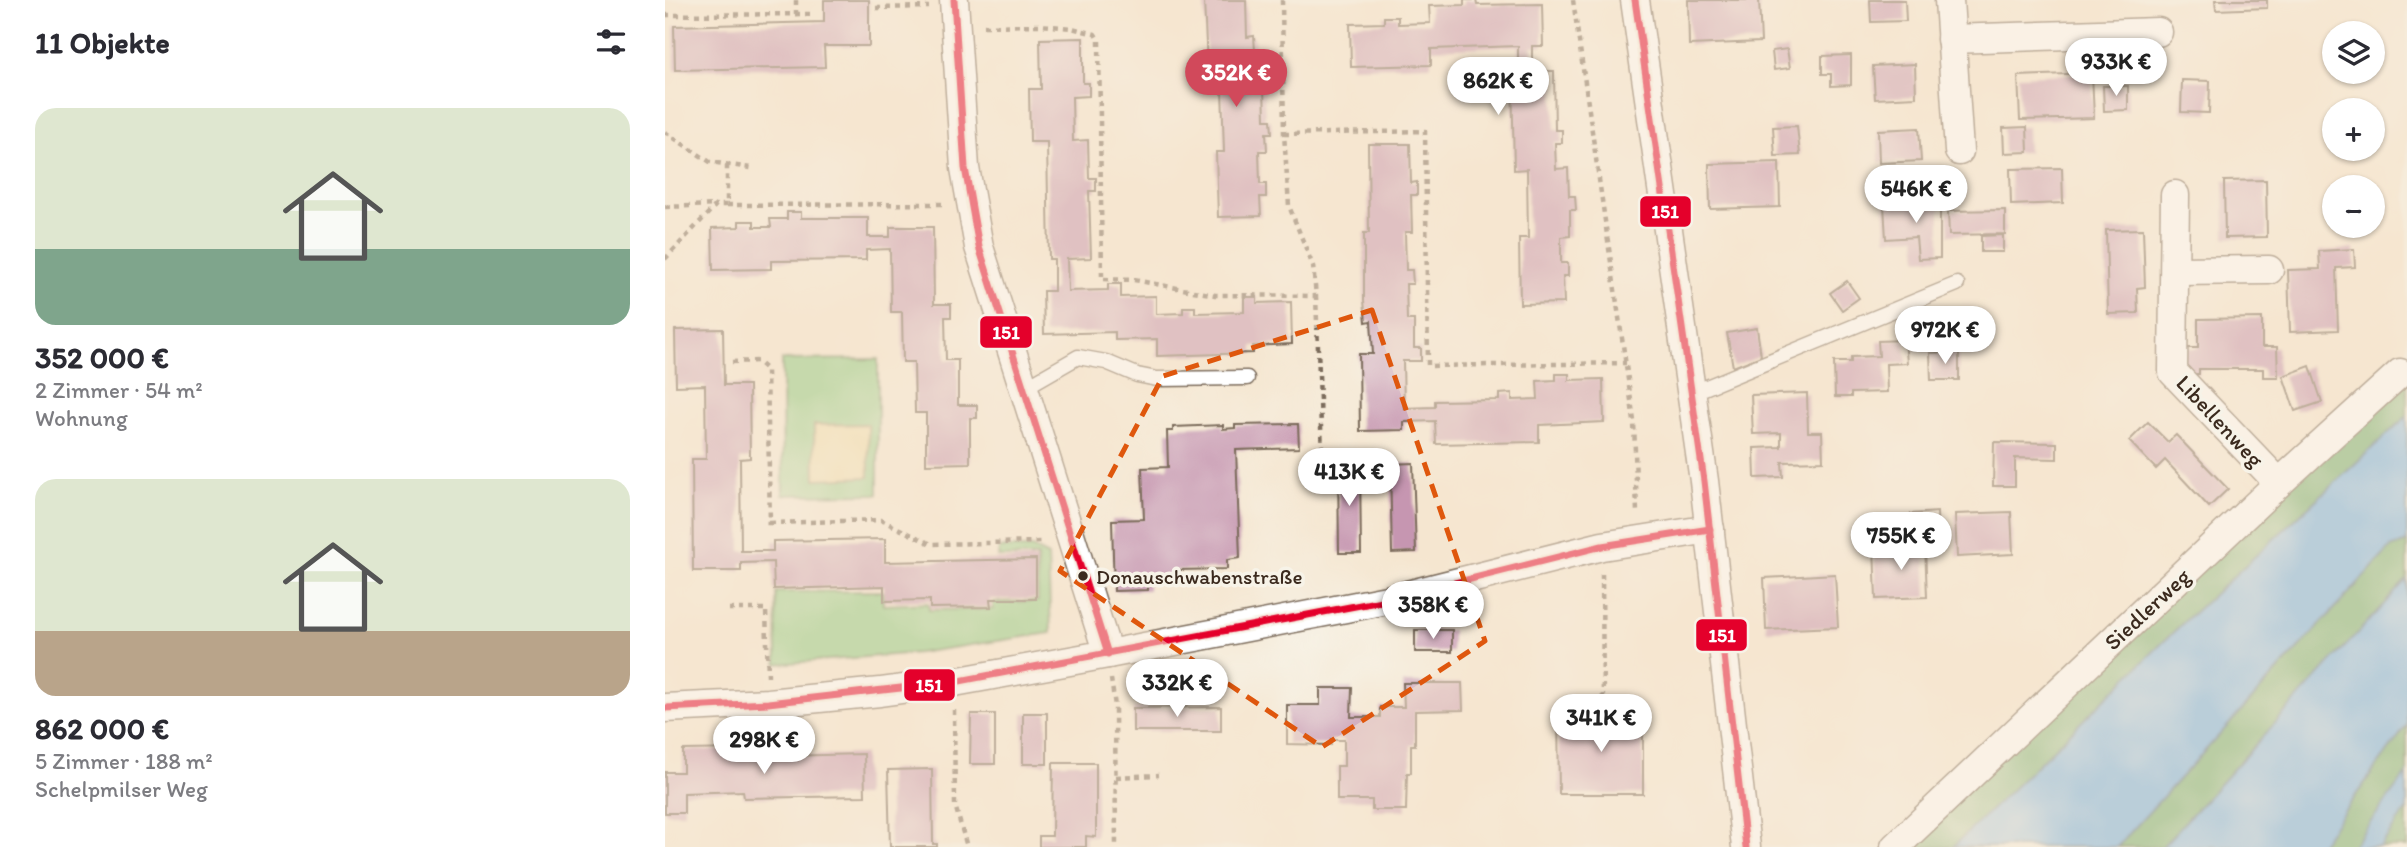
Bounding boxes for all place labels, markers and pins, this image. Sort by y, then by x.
pin: 933K € [2059,38,2173,98]
pin: 352K € [1179,50,1293,109]
pin: 862K € [1441,58,1555,117]
pin: 546K € [1859,166,1973,225]
pin: 972K € [1888,306,2002,366]
pin: 413K € [1292,448,1406,508]
pin: 755K € [1844,512,1958,572]
place label: Donauschwabenstraße [1096,564,1302,589]
marker: Donauschwabenstraße [1076,569,1090,583]
pin: 358K € [1376,582,1490,641]
pin: 332K € [1120,660,1234,719]
pin: 341K € [1544,694,1658,754]
pin: 298K € [707,716,821,776]

